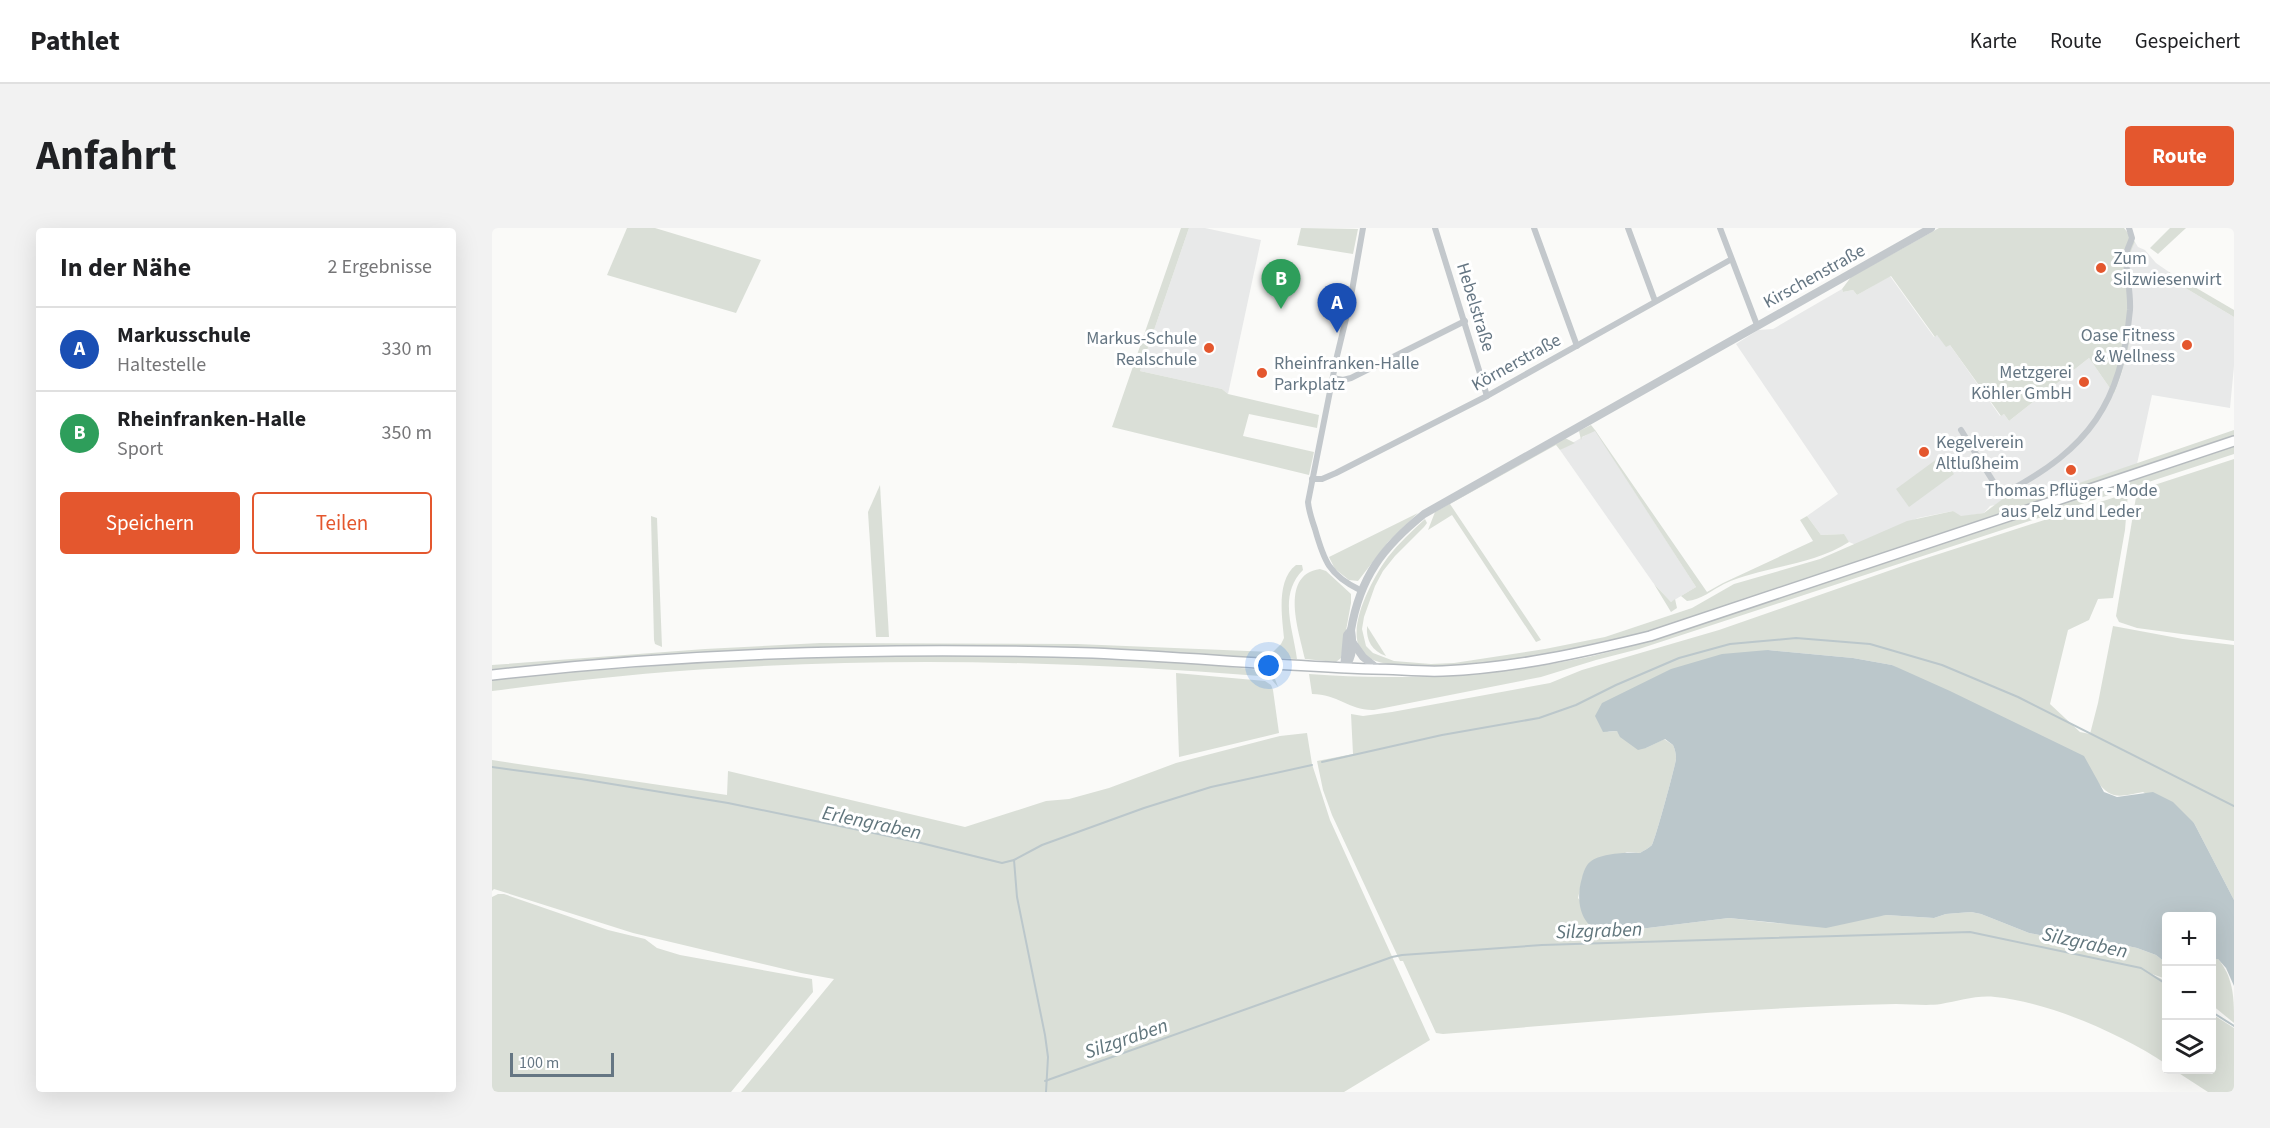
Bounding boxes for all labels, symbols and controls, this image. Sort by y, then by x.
text: Pathlet [30,21,120,61]
text: Karte [1970,26,2017,56]
text: Route [2050,26,2102,56]
text: Gespeichert [2135,26,2240,56]
text: Anfahrt [36,126,177,186]
button: Route [2125,126,2234,186]
street label: Kirschenstraße [1759,238,1870,315]
place label: Zum Silzwiesenwirt [2113,246,2222,292]
text: In der Nähe [60,249,191,286]
text: 2 Ergebnisse [327,253,432,281]
pin: B [1262,260,1300,309]
street label: Hebelstraße [1450,260,1501,355]
marker: Zum Silzwiesenwirt [2094,261,2108,275]
pin: A [1318,284,1356,333]
text: Markusschule [117,319,251,351]
place label: Oase Fitness & Wellness [2081,323,2175,369]
place label: Markus-Schule Realschule [1086,326,1197,372]
street label: Körnerstraße [1467,328,1566,397]
text: A [74,335,85,363]
text: 330 m [382,335,432,363]
marker: Oase Fitness & Wellness [2180,338,2194,352]
marker: Markus-Schule Realschule [1202,341,1216,355]
text: Haltestelle [117,351,206,379]
place label: Rheinfranken-Halle Parkplatz [1274,351,1419,397]
place label: Metzgerei Köhler GmbH [1971,360,2072,406]
marker: Rheinfranken-Halle Parkplatz [1255,366,1269,380]
marker: Metzgerei Köhler GmbH [2077,375,2091,389]
text: Rheinfranken-Halle [117,403,306,435]
text: B [73,419,86,447]
text: 350 m [382,419,432,447]
place label: Kegelverein Altlußheim [1936,430,2024,476]
text: Sport [117,435,163,463]
marker: Kegelverein Altlußheim [1917,445,1931,459]
marker: Thomas Pflüger - Mode aus Pelz und Leder [2064,463,2078,477]
place label: Thomas Pflüger - Mode aus Pelz und Leder [1985,478,2157,524]
button: Speichern [60,492,240,554]
button: Teilen [252,492,432,554]
your location [1254,651,1283,680]
water label: Erlengraben [820,799,924,847]
map controls [2162,912,2216,1074]
button: + [2162,912,2216,966]
water label: Silzgraben [1555,915,1643,947]
water label: Silzgraben [2040,920,2130,966]
button: − [2162,966,2216,1020]
water label: Silzgraben [1081,1012,1172,1066]
button: layers [2162,1020,2216,1074]
scale bar [510,1050,614,1078]
text: 100 m [519,1052,559,1074]

